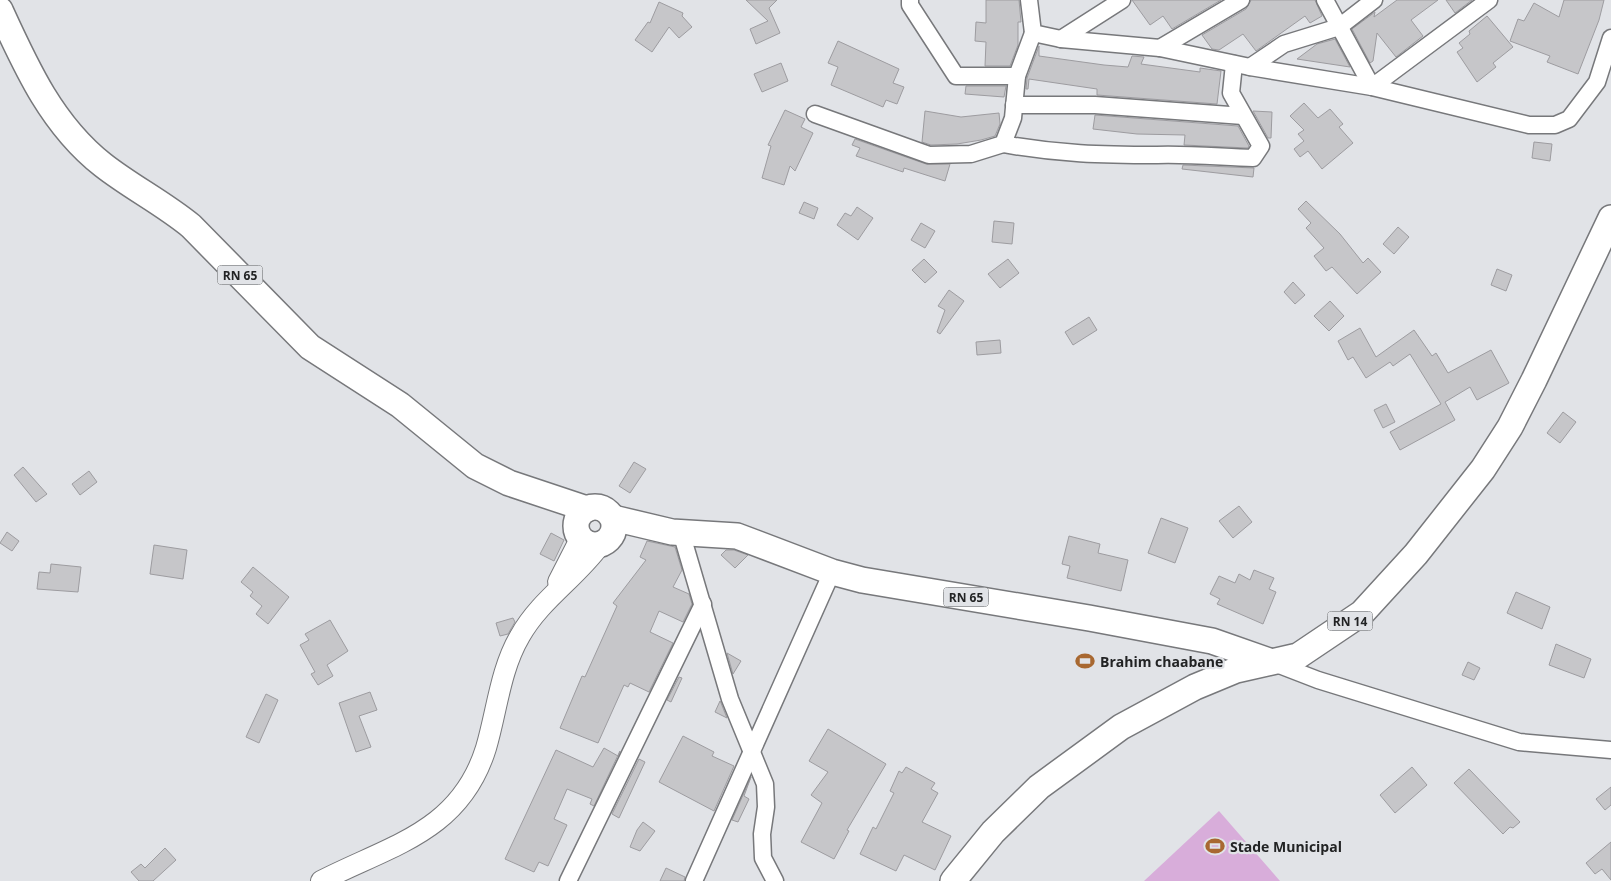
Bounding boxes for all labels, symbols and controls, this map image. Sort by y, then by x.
road number: RN 65 [218,266,262,284]
road number: RN 65 [944,588,988,606]
road number: RN 14 [1328,612,1372,630]
sports icon: Brahim chaabane [1074,650,1096,672]
place label: Brahim chaabane [1100,652,1223,671]
sports icon: Stade Municipal [1204,835,1226,857]
place label: Stade Municipal [1230,837,1342,856]

